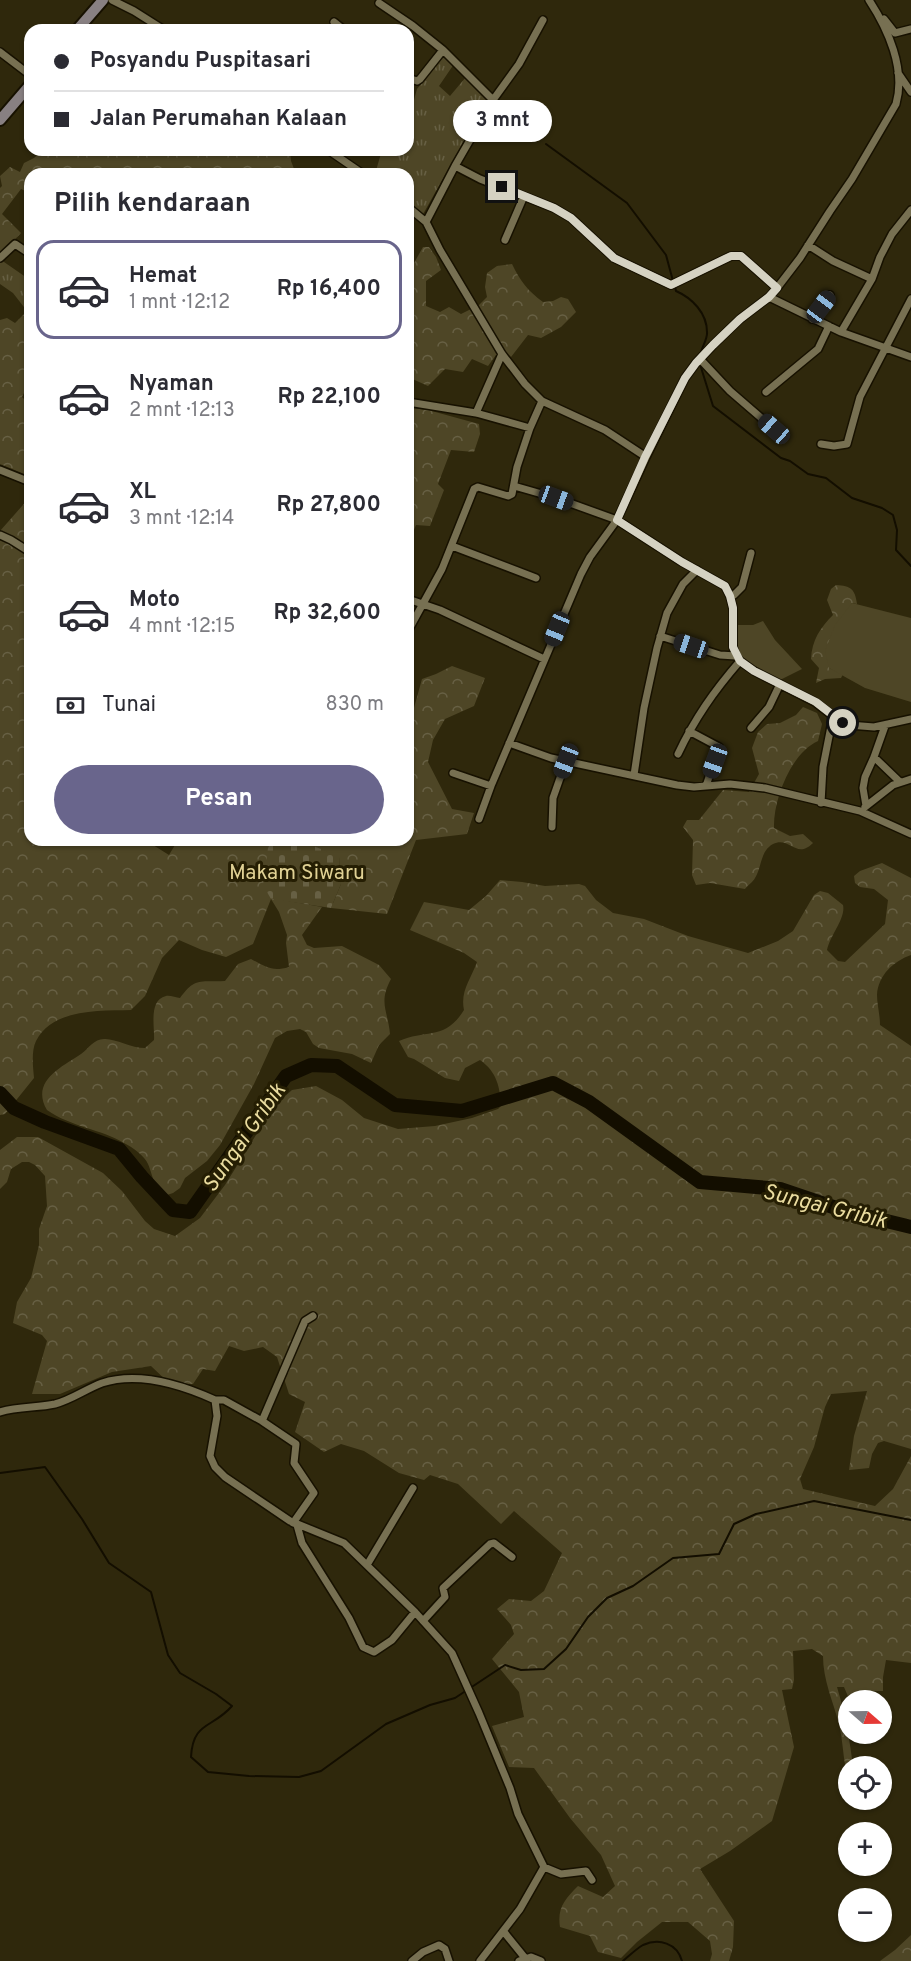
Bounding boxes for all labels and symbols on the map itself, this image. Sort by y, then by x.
callout: 3 mnt [452,100,552,142]
route end [488,173,515,200]
car [803,287,839,327]
car [755,410,793,448]
car [536,483,576,513]
car [542,609,572,649]
car [671,632,711,660]
route start [829,709,856,736]
car [551,741,581,781]
car [700,741,730,781]
park label: Makam Siwaru [229,860,365,887]
water label: Sungai Gribik [198,1078,293,1198]
water label: Sungai Gribik [760,1179,890,1236]
north arrow [838,1690,892,1744]

